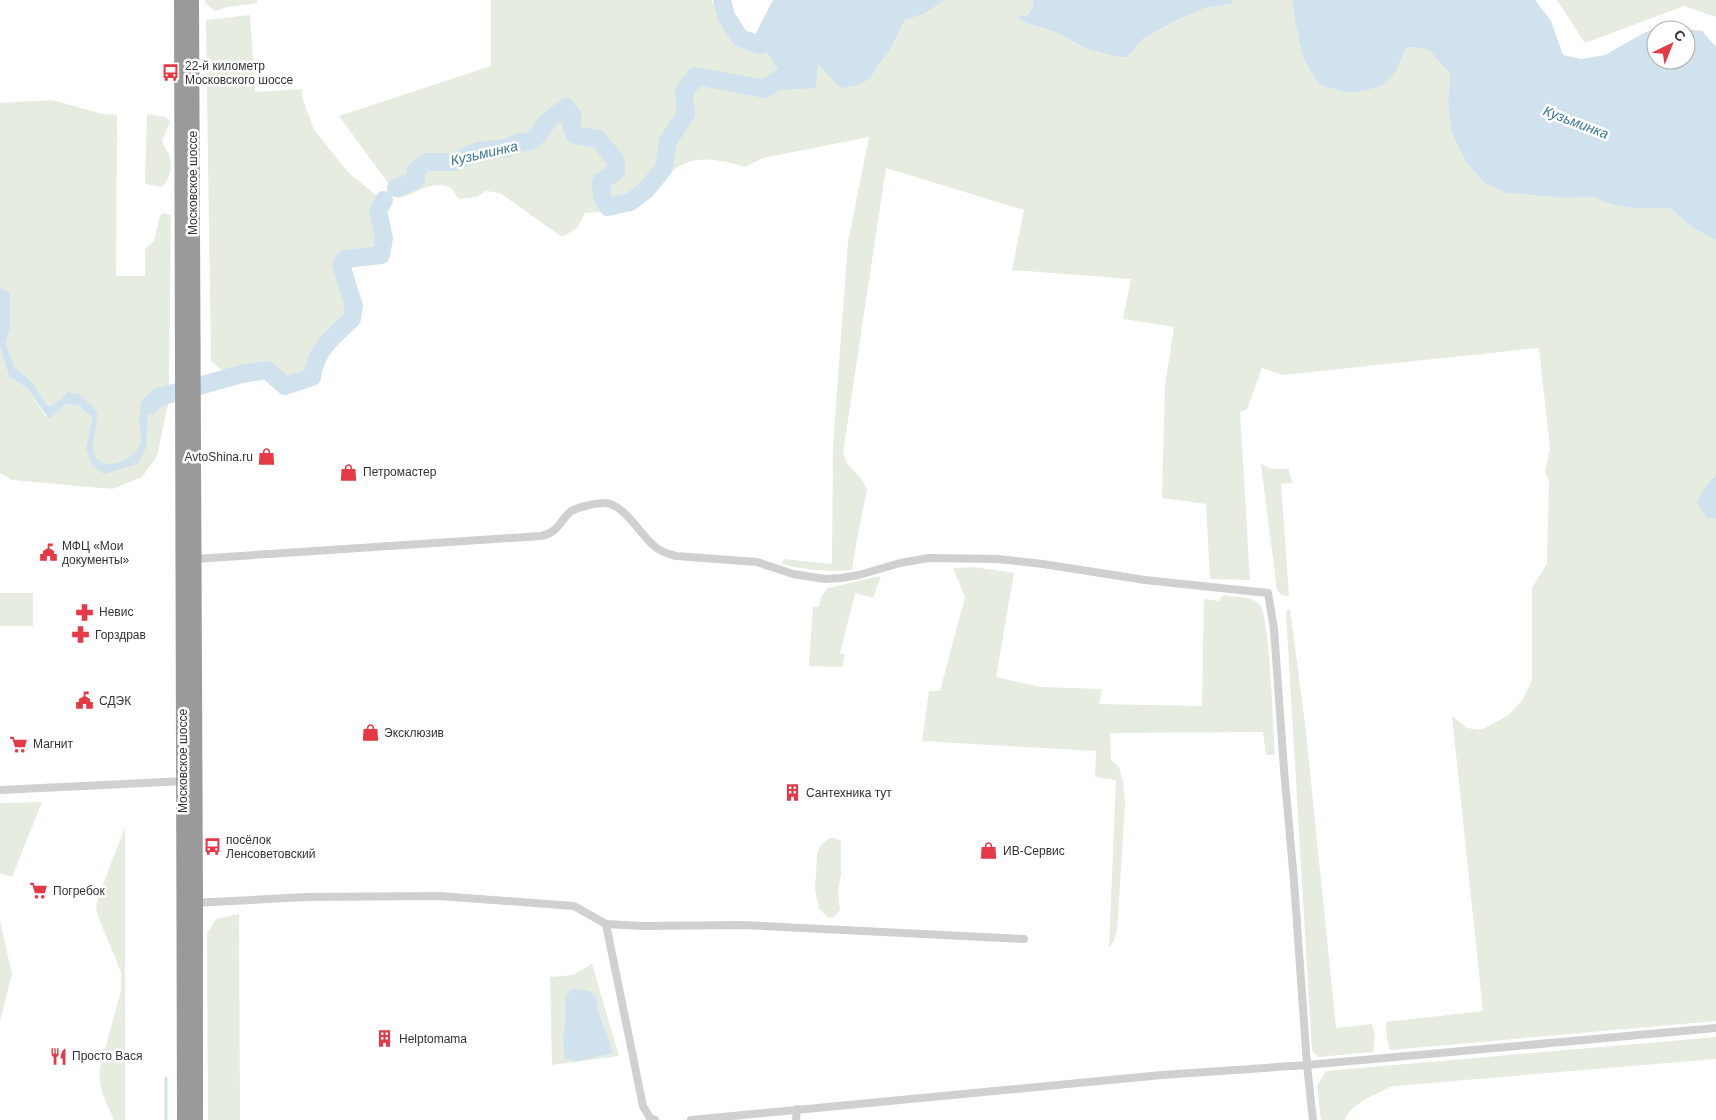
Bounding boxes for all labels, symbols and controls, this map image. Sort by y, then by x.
north arrow [1646,20,1696,70]
text: С [1671,26,1689,45]
place label: 22-й километр Московского шоссе [185,59,294,87]
bus stop icon: 22-й километр Московского шоссе [161,63,181,83]
water label: Кузьминка [1541,102,1611,142]
street label: Московское шоссе [186,131,200,235]
water label: Кузьминка [449,137,519,168]
shop icon: AvtoShina.ru [257,447,277,467]
place label: AvtoShina.ru [185,450,253,464]
shop icon: Петромастер [339,462,359,482]
place label: Петромастер [363,465,437,479]
place label: МФЦ «Мои документы» [62,539,130,567]
public building icon: МФЦ «Мои документы» [38,543,58,563]
pharmacy icon: Невис [75,602,95,622]
place label: Невис [99,605,133,619]
pharmacy icon: Горздрав [71,625,91,645]
place label: Горздрав [95,628,146,642]
public building icon: СДЭК [75,691,95,711]
place label: СДЭК [99,694,131,708]
street label: Московское шоссе [176,709,190,813]
shop icon: Эксклюзив [360,723,380,743]
place label: Эксклюзив [384,726,444,740]
supermarket icon: Магнит [9,734,29,754]
place label: Магнит [33,737,74,751]
building icon: Сантехника тут [782,783,802,803]
place label: Сантехника тут [806,786,892,800]
place label: посёлок Ленсоветовский [226,833,315,861]
bus stop icon: посёлок Ленсоветовский [202,837,222,857]
shop icon: ИВ-Сервис [979,841,999,861]
place label: ИВ-Сервис [1003,844,1065,858]
supermarket icon: Погребок [29,881,49,901]
place label: Погребок [53,884,105,898]
building icon: Helptomama [375,1029,395,1049]
place label: Helptomama [399,1032,467,1046]
restaurant icon: Просто Вася [48,1046,68,1066]
place label: Просто Вася [72,1049,143,1063]

